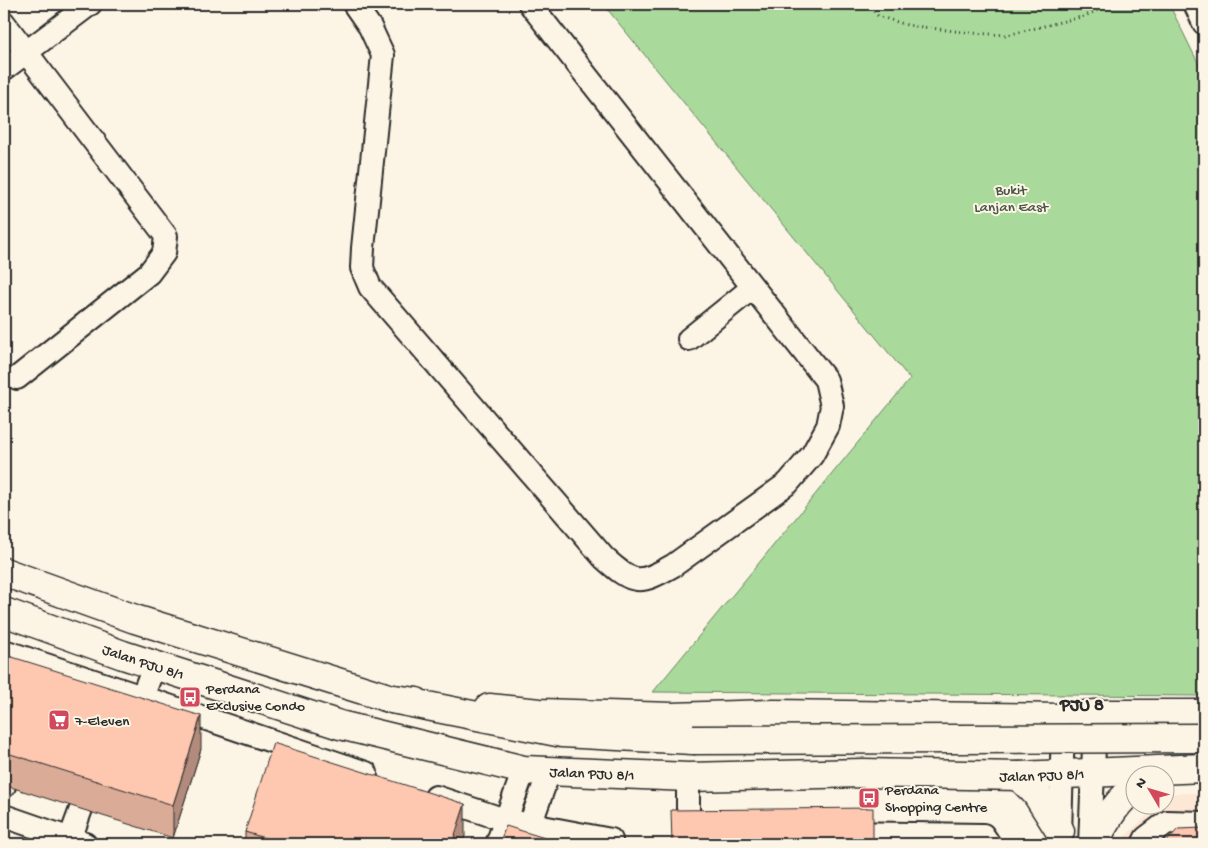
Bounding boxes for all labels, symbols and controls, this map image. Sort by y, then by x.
park label: Bukit Lanjan East [974,182,1050,217]
street label: Jalan PJU 8/1 [99,641,186,685]
place label: Perdana Exclusive Condo [205,681,305,716]
bus stop icon: Perdana Exclusive Condo [178,685,202,709]
district label: PJU 8 [1059,696,1104,717]
supermarket icon: 7-Eleven [47,708,71,732]
place label: 7-Eleven [74,713,129,731]
street label: Jalan PJU 8/1 [549,764,635,786]
street label: Jalan PJU 8/1 [999,766,1085,787]
north arrow [1126,766,1176,816]
text: N [1132,775,1151,792]
place label: Perdana Shopping Centre [884,782,987,817]
bus stop icon: Perdana Shopping Centre [857,786,881,810]

